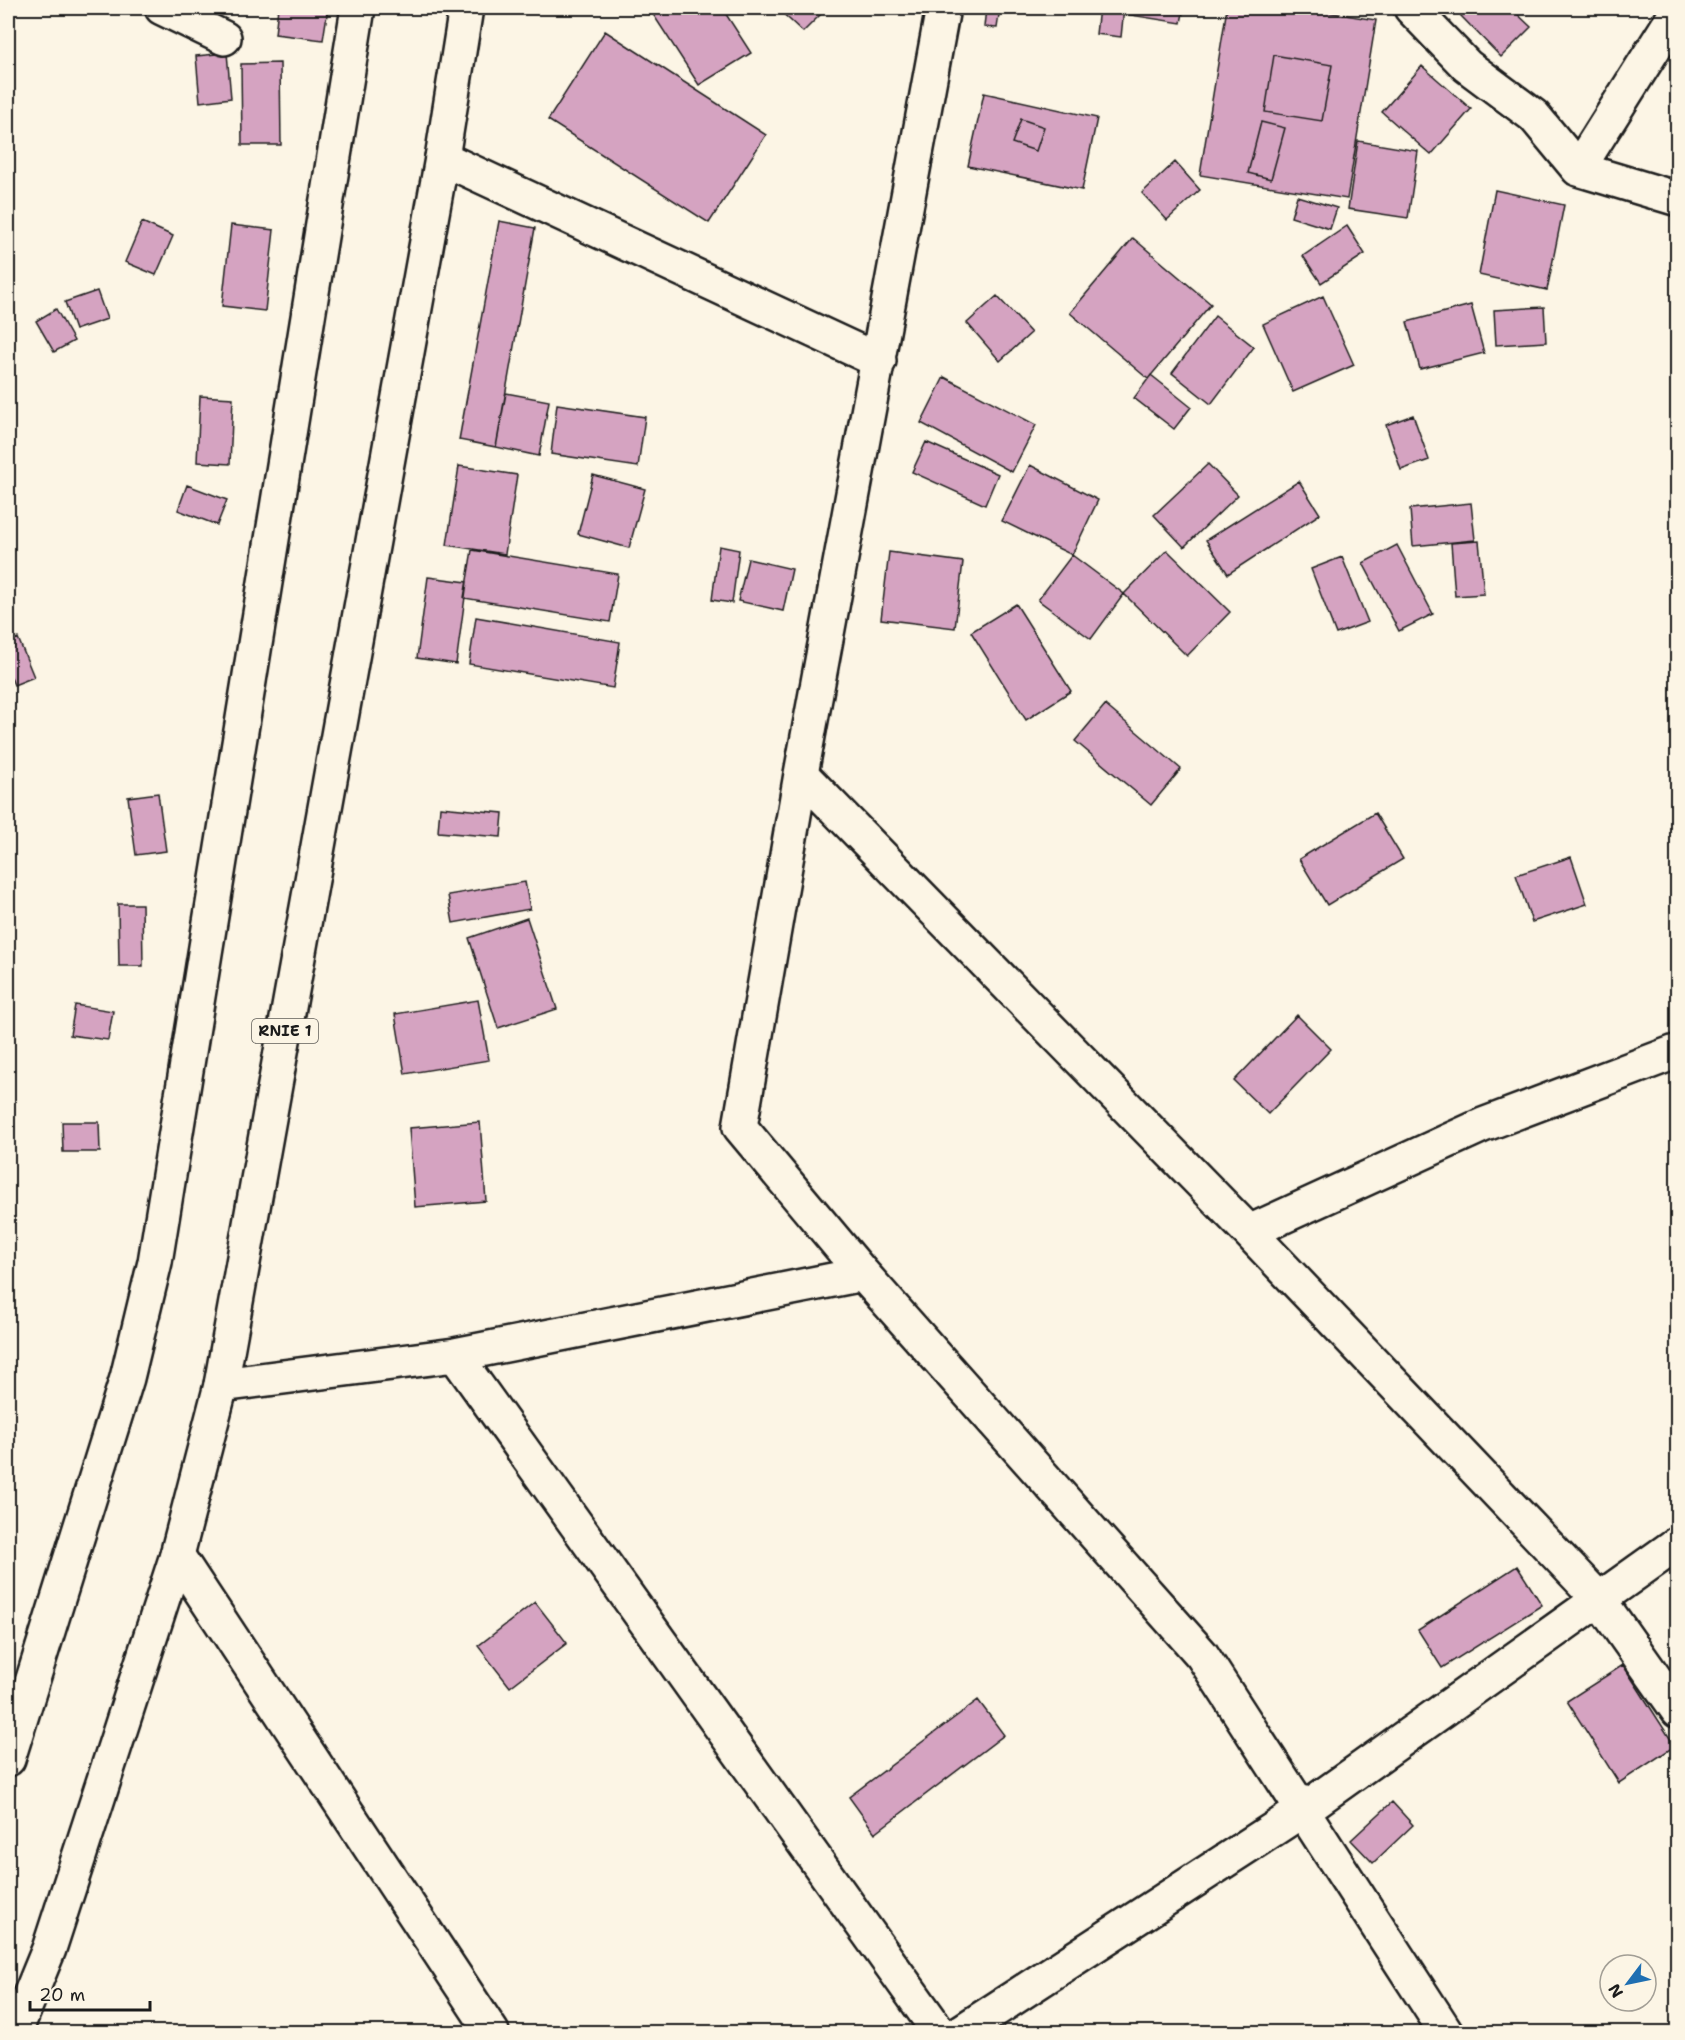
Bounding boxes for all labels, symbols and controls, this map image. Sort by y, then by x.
road number: RNIE 1 [252,1019,318,1043]
north arrow [1598,1953,1658,2013]
scale bar [30,1974,150,2012]
text: N [1603,1980,1628,2002]
text: 20 m [39,1983,85,2007]

